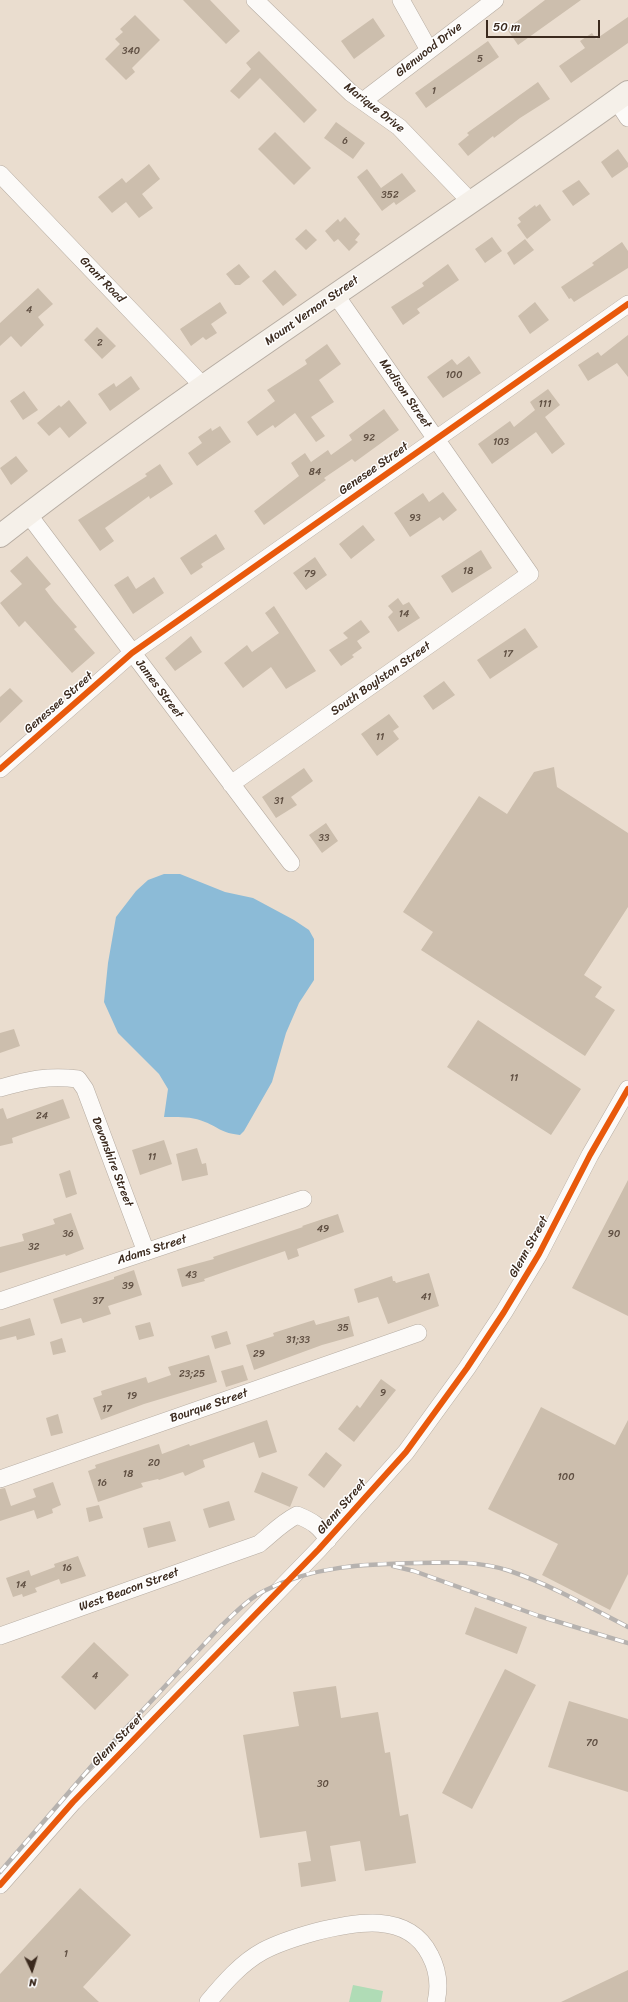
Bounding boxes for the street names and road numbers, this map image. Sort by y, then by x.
street label: Glenwood Drive [393,20,465,80]
street label: Marique Drive [341,80,407,136]
street label: Grant Road [76,254,128,306]
street label: Mount Vernon Street [262,273,362,349]
street label: Madison Street [376,357,434,431]
street label: Genesee Street [336,440,412,498]
street label: South Boylston Street [328,639,434,719]
street label: James Street [132,656,186,722]
street label: Genessee Street [22,669,96,737]
street label: Devonshire Street [88,1115,136,1209]
street label: Glenn Street [506,1214,552,1280]
street label: Adams Street [115,1232,189,1268]
street label: Bourque Street [168,1386,250,1426]
street label: Glenn Street [314,1477,370,1537]
street label: West Beacon Street [77,1565,181,1615]
street label: Glenn Street [89,1711,147,1769]

